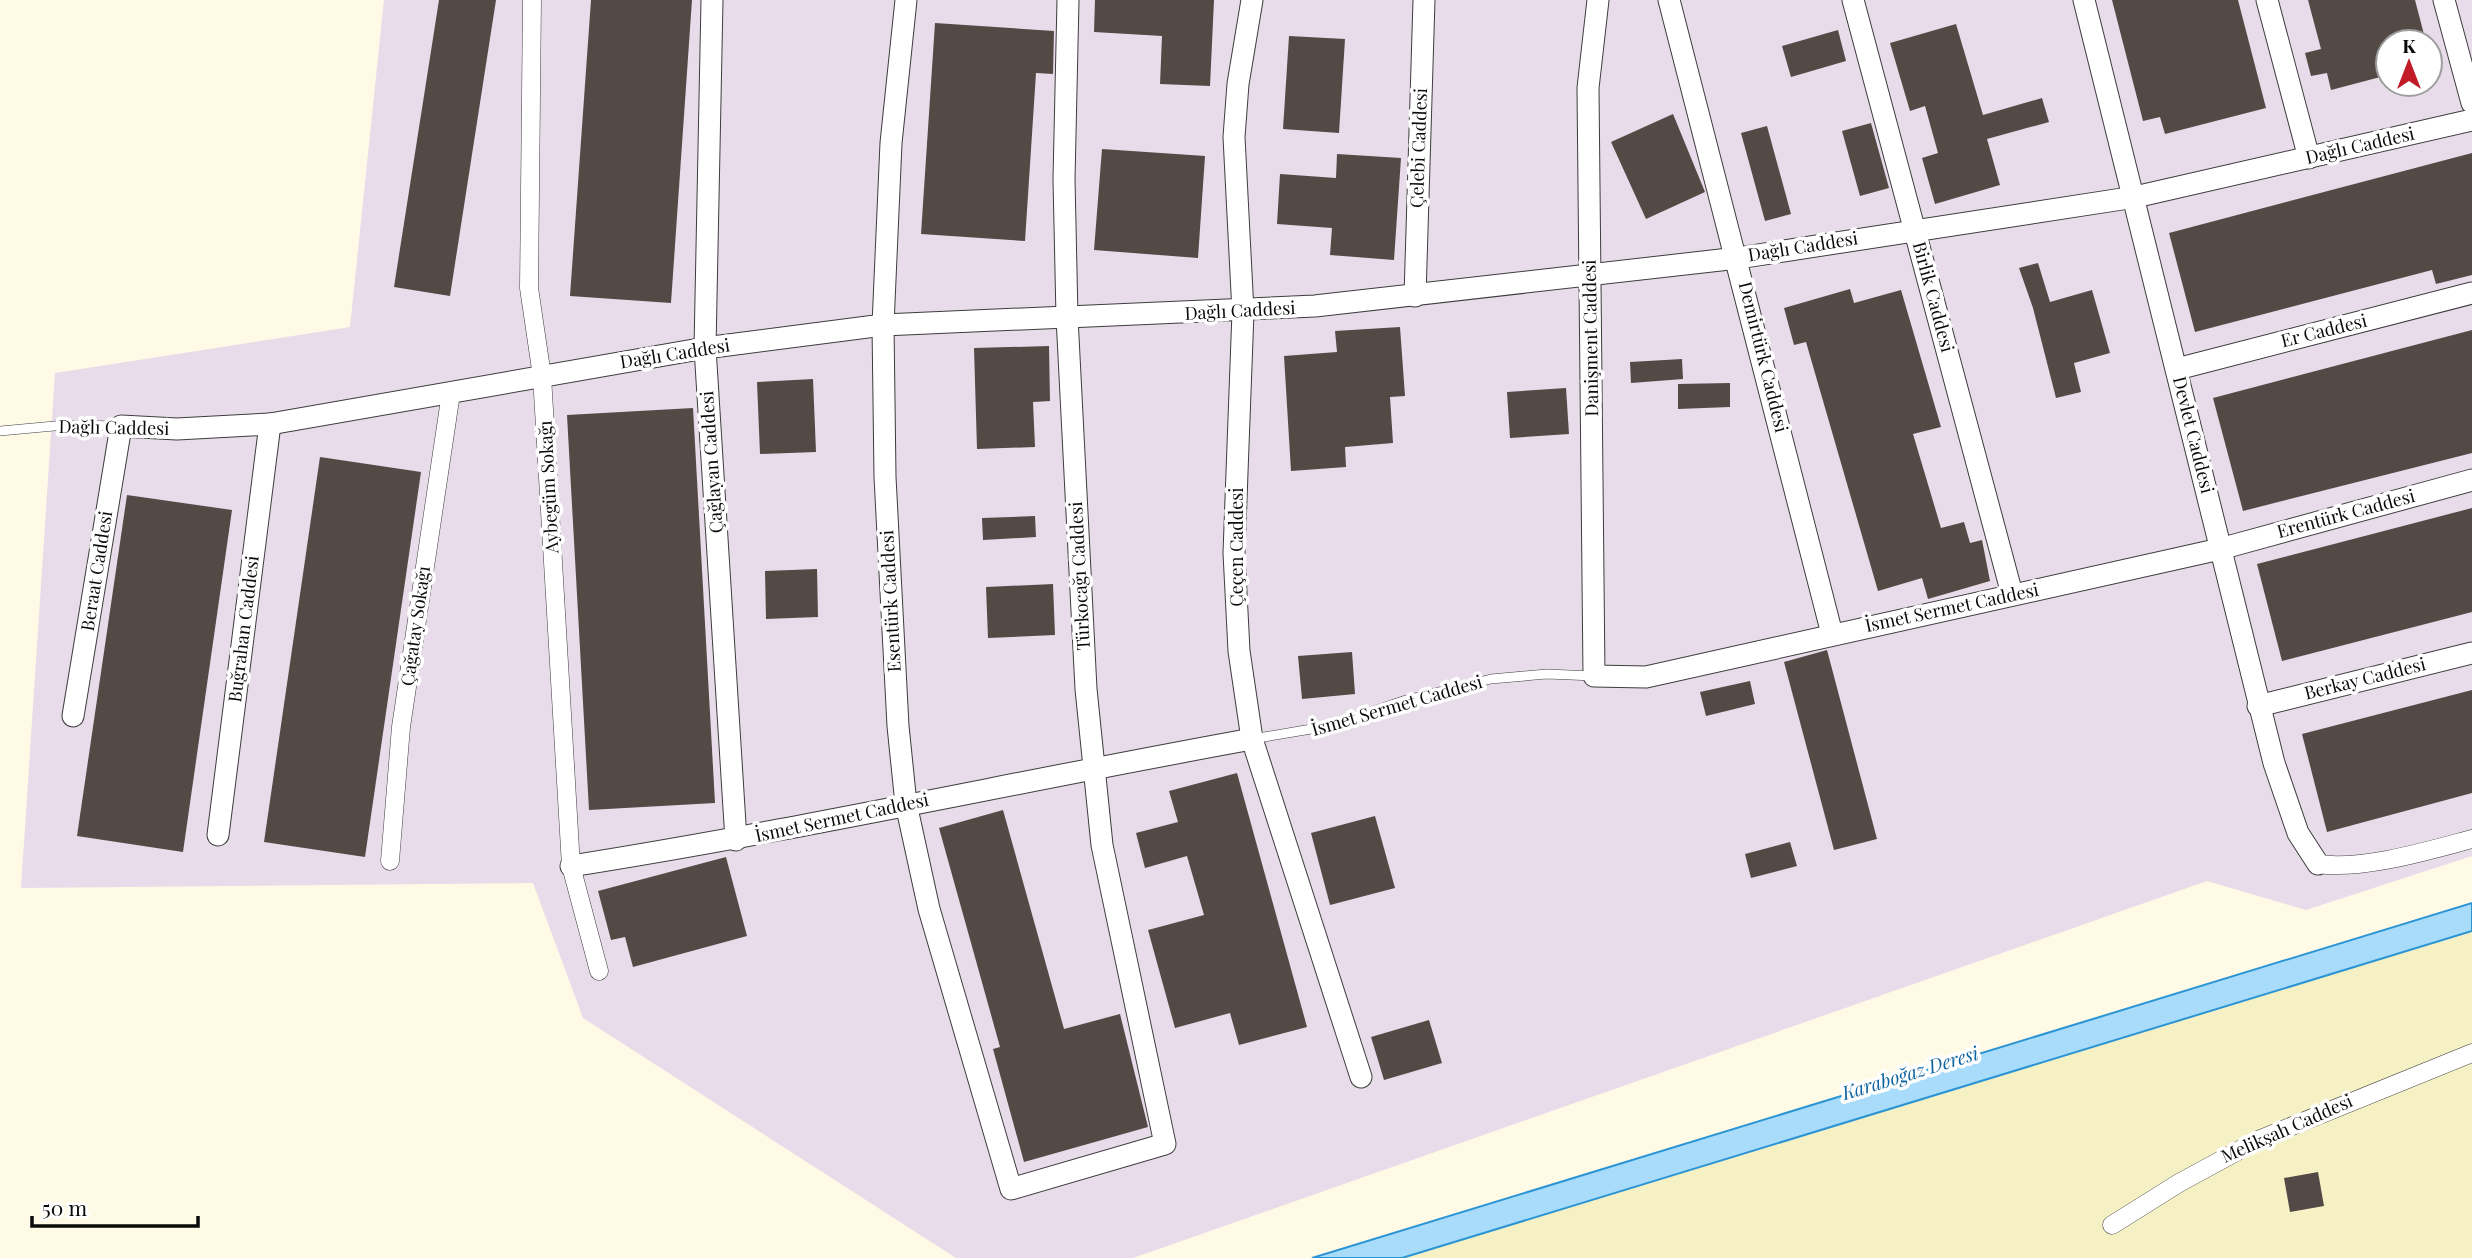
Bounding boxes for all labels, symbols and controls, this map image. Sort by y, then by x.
north arrow [2374,28,2444,98]
text: K [2402,32,2416,58]
street label: Çelebi Caddesi [1404,88,1432,208]
street label: Dağlı Caddesi [2303,121,2417,169]
street label: Dağlı Caddesi [1746,225,1860,267]
street label: Birlik Caddesi [1908,239,1960,355]
street label: Danişment Caddesi [1577,259,1603,417]
street label: Demirtürk Caddesi [1734,279,1794,435]
street label: Dağlı Caddesi [1184,295,1296,325]
street label: Er Caddesi [2278,308,2369,352]
street label: Dağlı Caddesi [618,332,732,374]
street label: Devlet Caddesi [2168,374,2220,496]
street label: Çağlayan Caddesi [694,390,728,534]
street label: Dağlı Caddesi [58,414,170,440]
street label: Aybegüm Sokağı [533,420,564,555]
street label: Erentürk Caddesi [2274,483,2417,543]
street label: Çeçen Caddesi [1224,487,1248,607]
street label: Türkocağı Caddesi [1063,501,1095,651]
street label: Beraat Caddesi [75,509,117,633]
street label: Esentürk Caddesi [874,529,906,673]
street label: Buğrahan Caddesi [222,554,264,704]
street label: Çağatay Sokağı [395,564,435,687]
street label: İsmet Sermet Caddesi [1863,577,2041,637]
street label: Berkay Caddesi [2302,651,2428,705]
street label: İsmet Sermet Caddesi [1308,669,1485,741]
street label: İsmet Sermet Caddesi [753,787,931,847]
water label: Karaboğaz Deresi [1837,1039,1982,1105]
street label: Melikşah Caddesi [2217,1088,2356,1168]
scale bar [32,1184,198,1228]
text: 50 m [42,1193,88,1221]

